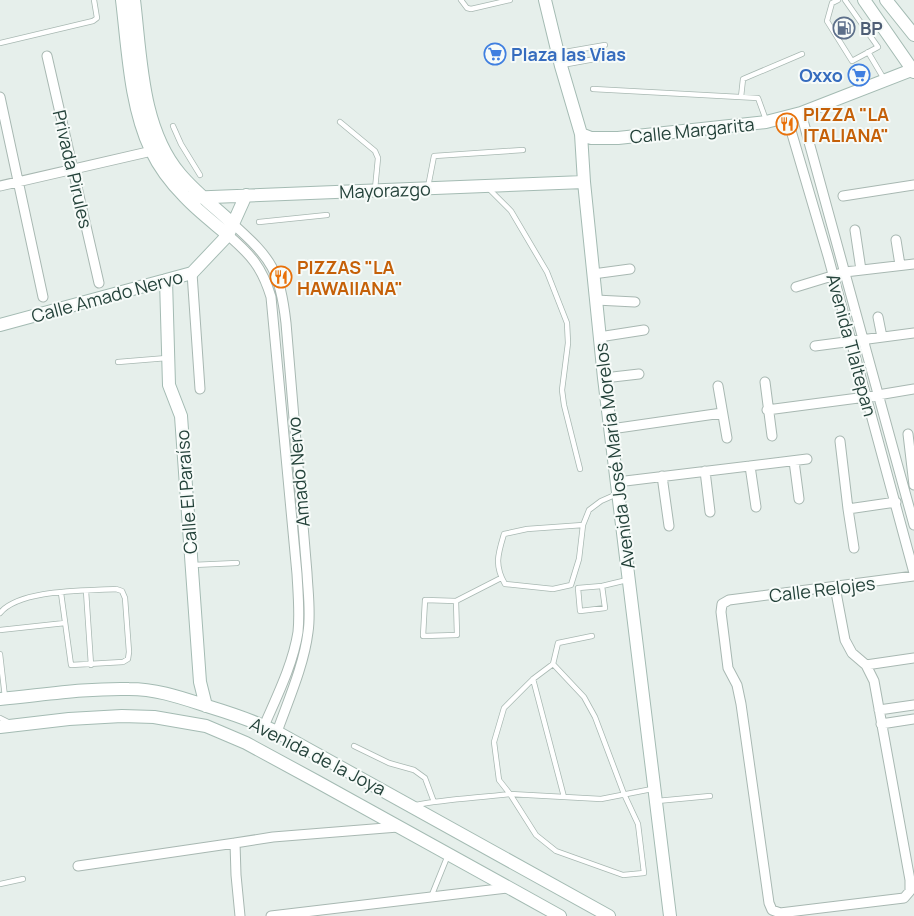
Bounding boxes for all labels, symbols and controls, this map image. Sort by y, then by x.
fuel station icon: BP [832,16,856,40]
place label: BP [860,16,883,40]
supermarket icon: Plaza las Vias [483,42,507,66]
place label: Plaza las Vias [511,42,626,66]
place label: Oxxo [799,63,843,87]
supermarket icon: Oxxo [847,63,871,87]
place label: PIZZA "LA ITALIANA" [803,102,889,147]
street label: Privada Pirules [48,107,98,231]
street label: Calle Margarita [628,112,756,148]
restaurant icon: PIZZA "LA ITALIANA" [775,112,799,136]
street label: Mayorazgo [339,176,431,204]
place label: PIZZAS "LA HAWAIIANA" [297,255,403,300]
street label: Calle Amado Nervo [29,264,185,328]
restaurant icon: PIZZAS "LA HAWAIIANA" [269,265,293,289]
street label: Avenida Tlaltepan [821,271,883,419]
street label: Avenida José María Morelos [588,342,640,570]
street label: Amado Nervo [281,416,315,528]
street label: Calle El Paraíso [170,429,202,555]
street label: Calle Relojes [768,571,876,607]
street label: Avenida de la Joya [246,711,390,801]

